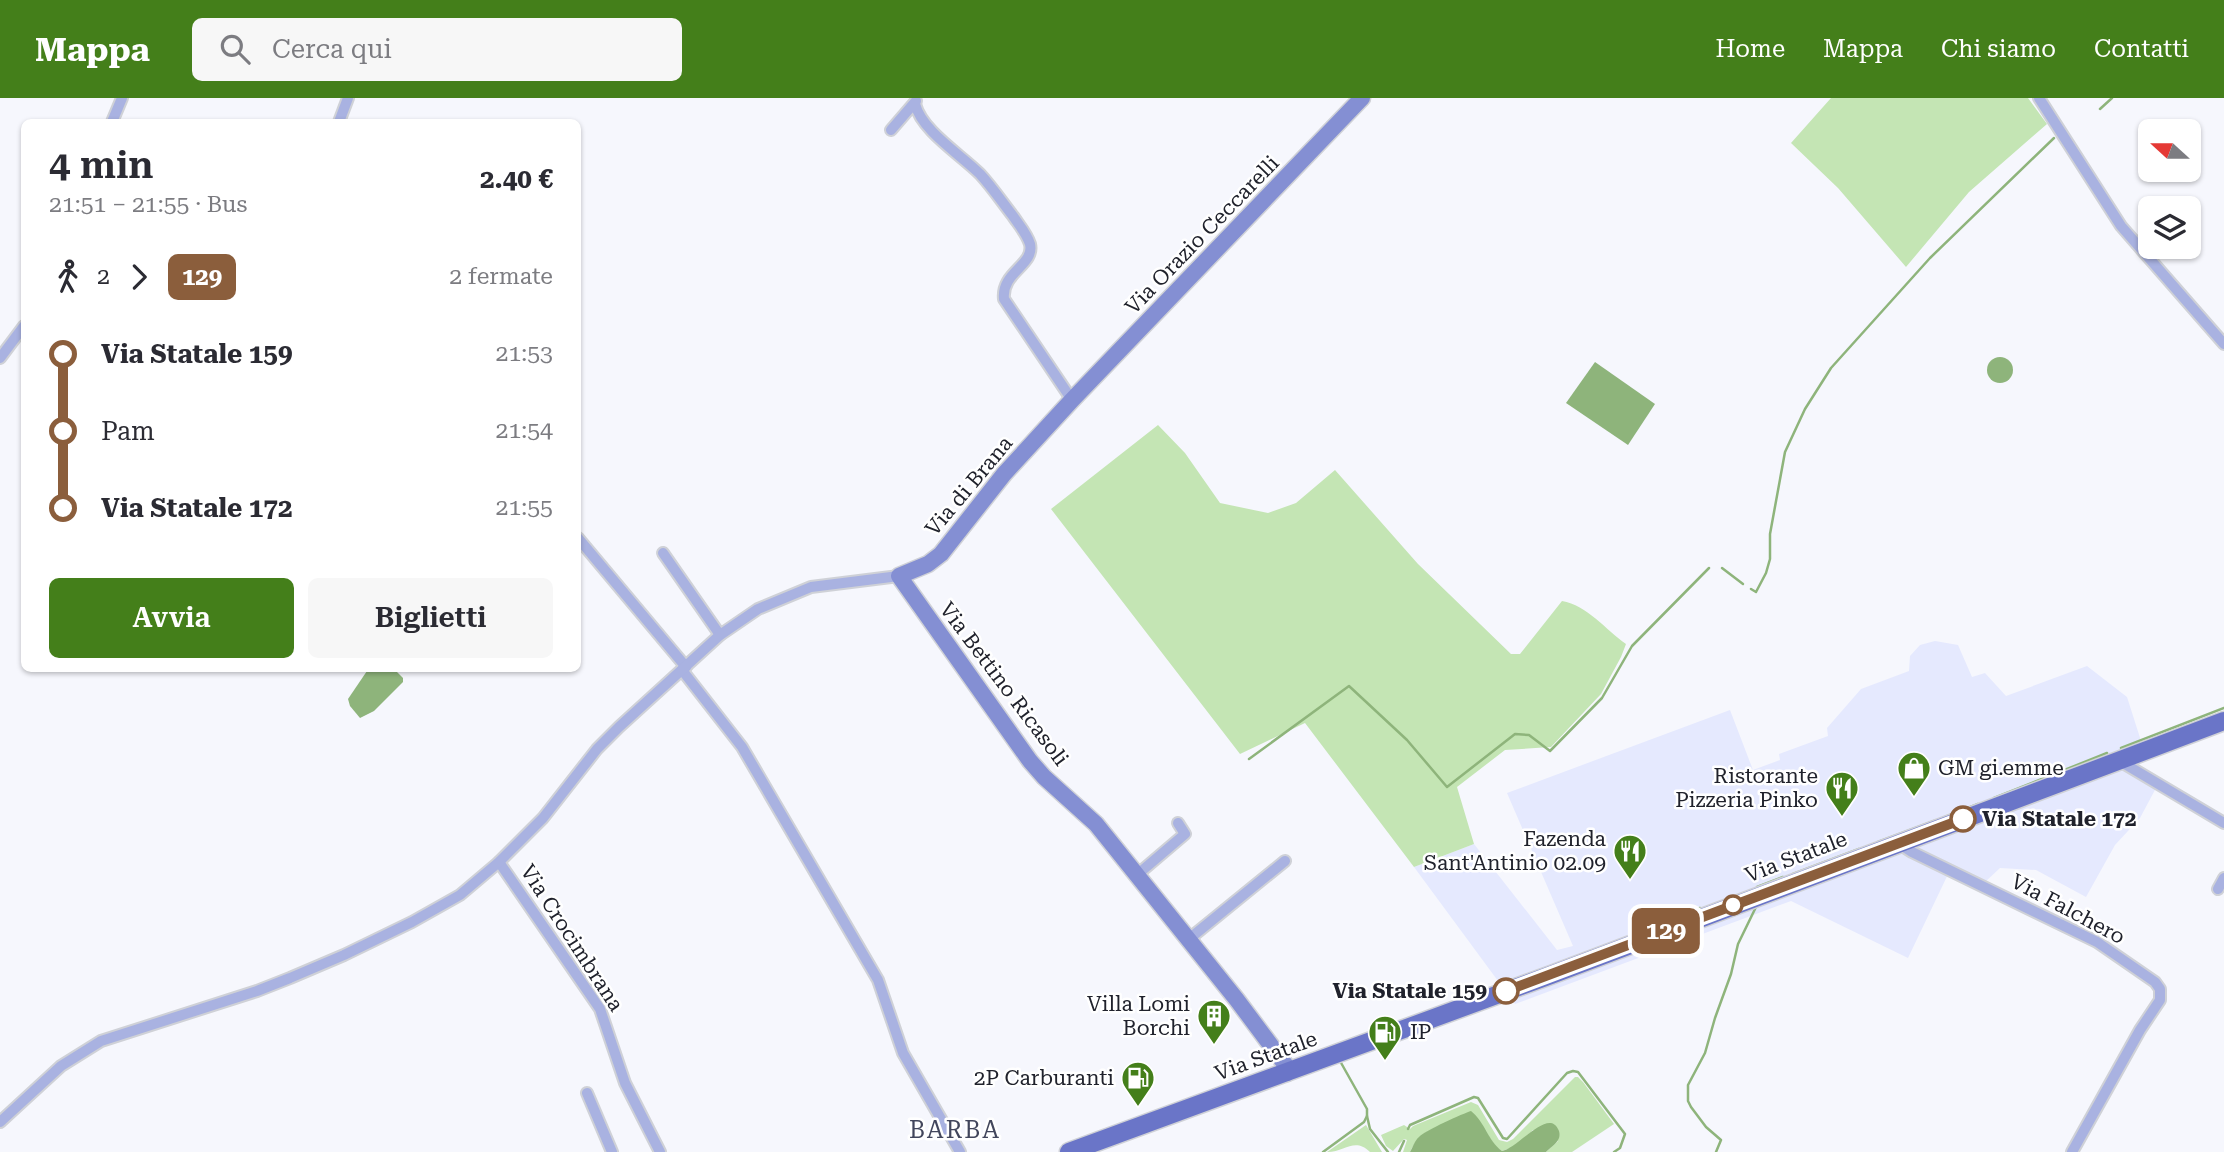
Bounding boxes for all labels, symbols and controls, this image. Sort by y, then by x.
search box [192,18,682,81]
text: Mappa [35,30,150,69]
icon: search [216,30,254,68]
text: Cerca qui [272,34,392,64]
text: Home [1716,35,1785,63]
text: Mappa [1823,35,1903,63]
text: Chi siamo [1941,35,2056,63]
text: Contatti [2094,35,2189,63]
north arrow [2138,119,2202,182]
map controls [2138,119,2201,259]
text: 4 min [49,143,154,187]
street label: Via Orazio Ceccarelli [1120,151,1284,319]
text: 2.40 € [480,164,553,194]
text: 21:51 – 21:55 · Bus [49,191,247,218]
button: layers [2138,196,2201,259]
icon: walk [49,258,87,296]
icon: forward [120,258,158,296]
text: 2 [97,263,110,290]
text: 129 [182,263,222,291]
text: 2 fermate [449,263,553,290]
text: Via Statale 159 [101,339,292,369]
text: 21:53 [496,340,553,367]
text: Pam [101,416,155,446]
text: 21:54 [496,417,553,444]
street label: Via di Brana [920,431,1018,541]
text: Via Statale 172 [101,493,292,523]
text: 21:55 [496,494,553,521]
button: Avvia [49,578,294,658]
button: Biglietti [308,578,553,658]
street label: Via Bettino Ricasoli [935,598,1073,771]
shop icon: GM gi.emme [1895,749,1933,798]
place label: GM gi.emme [1938,756,2064,780]
place label: Ristorante Pizzeria Pinko [1675,764,1818,812]
restaurant icon: Ristorante Pizzeria Pinko [1823,769,1861,818]
marker: Via Statale 172 [1950,806,1976,832]
place label: Via Statale 172 [1982,807,2137,831]
place label: Fazenda Sant'Antinio 02.09 [1424,827,1607,875]
street label: Via Statale [1742,827,1850,887]
restaurant icon: Fazenda Sant'Antinio 02.09 [1611,832,1649,881]
street label: Via Crocimbrana [516,860,629,1016]
street label: Via Falchero [2007,869,2129,949]
unlabelled marker [1723,895,1743,915]
line badge: 129 [1626,908,1706,954]
text: 129 [1646,917,1686,945]
marker: Via Statale 159 [1493,978,1519,1004]
place label: Via Statale 159 [1332,979,1487,1003]
place label: Villa Lomi Borchi [1087,992,1190,1040]
building icon: Villa Lomi Borchi [1195,997,1233,1046]
fuel station icon: IP [1366,1013,1404,1062]
place label: IP [1410,1020,1431,1044]
street label: Via Statale [1212,1026,1320,1086]
fuel station icon: 2P Carburanti [1119,1059,1157,1108]
place label: 2P Carburanti [974,1066,1114,1090]
district label: BARBA [909,1116,1001,1144]

